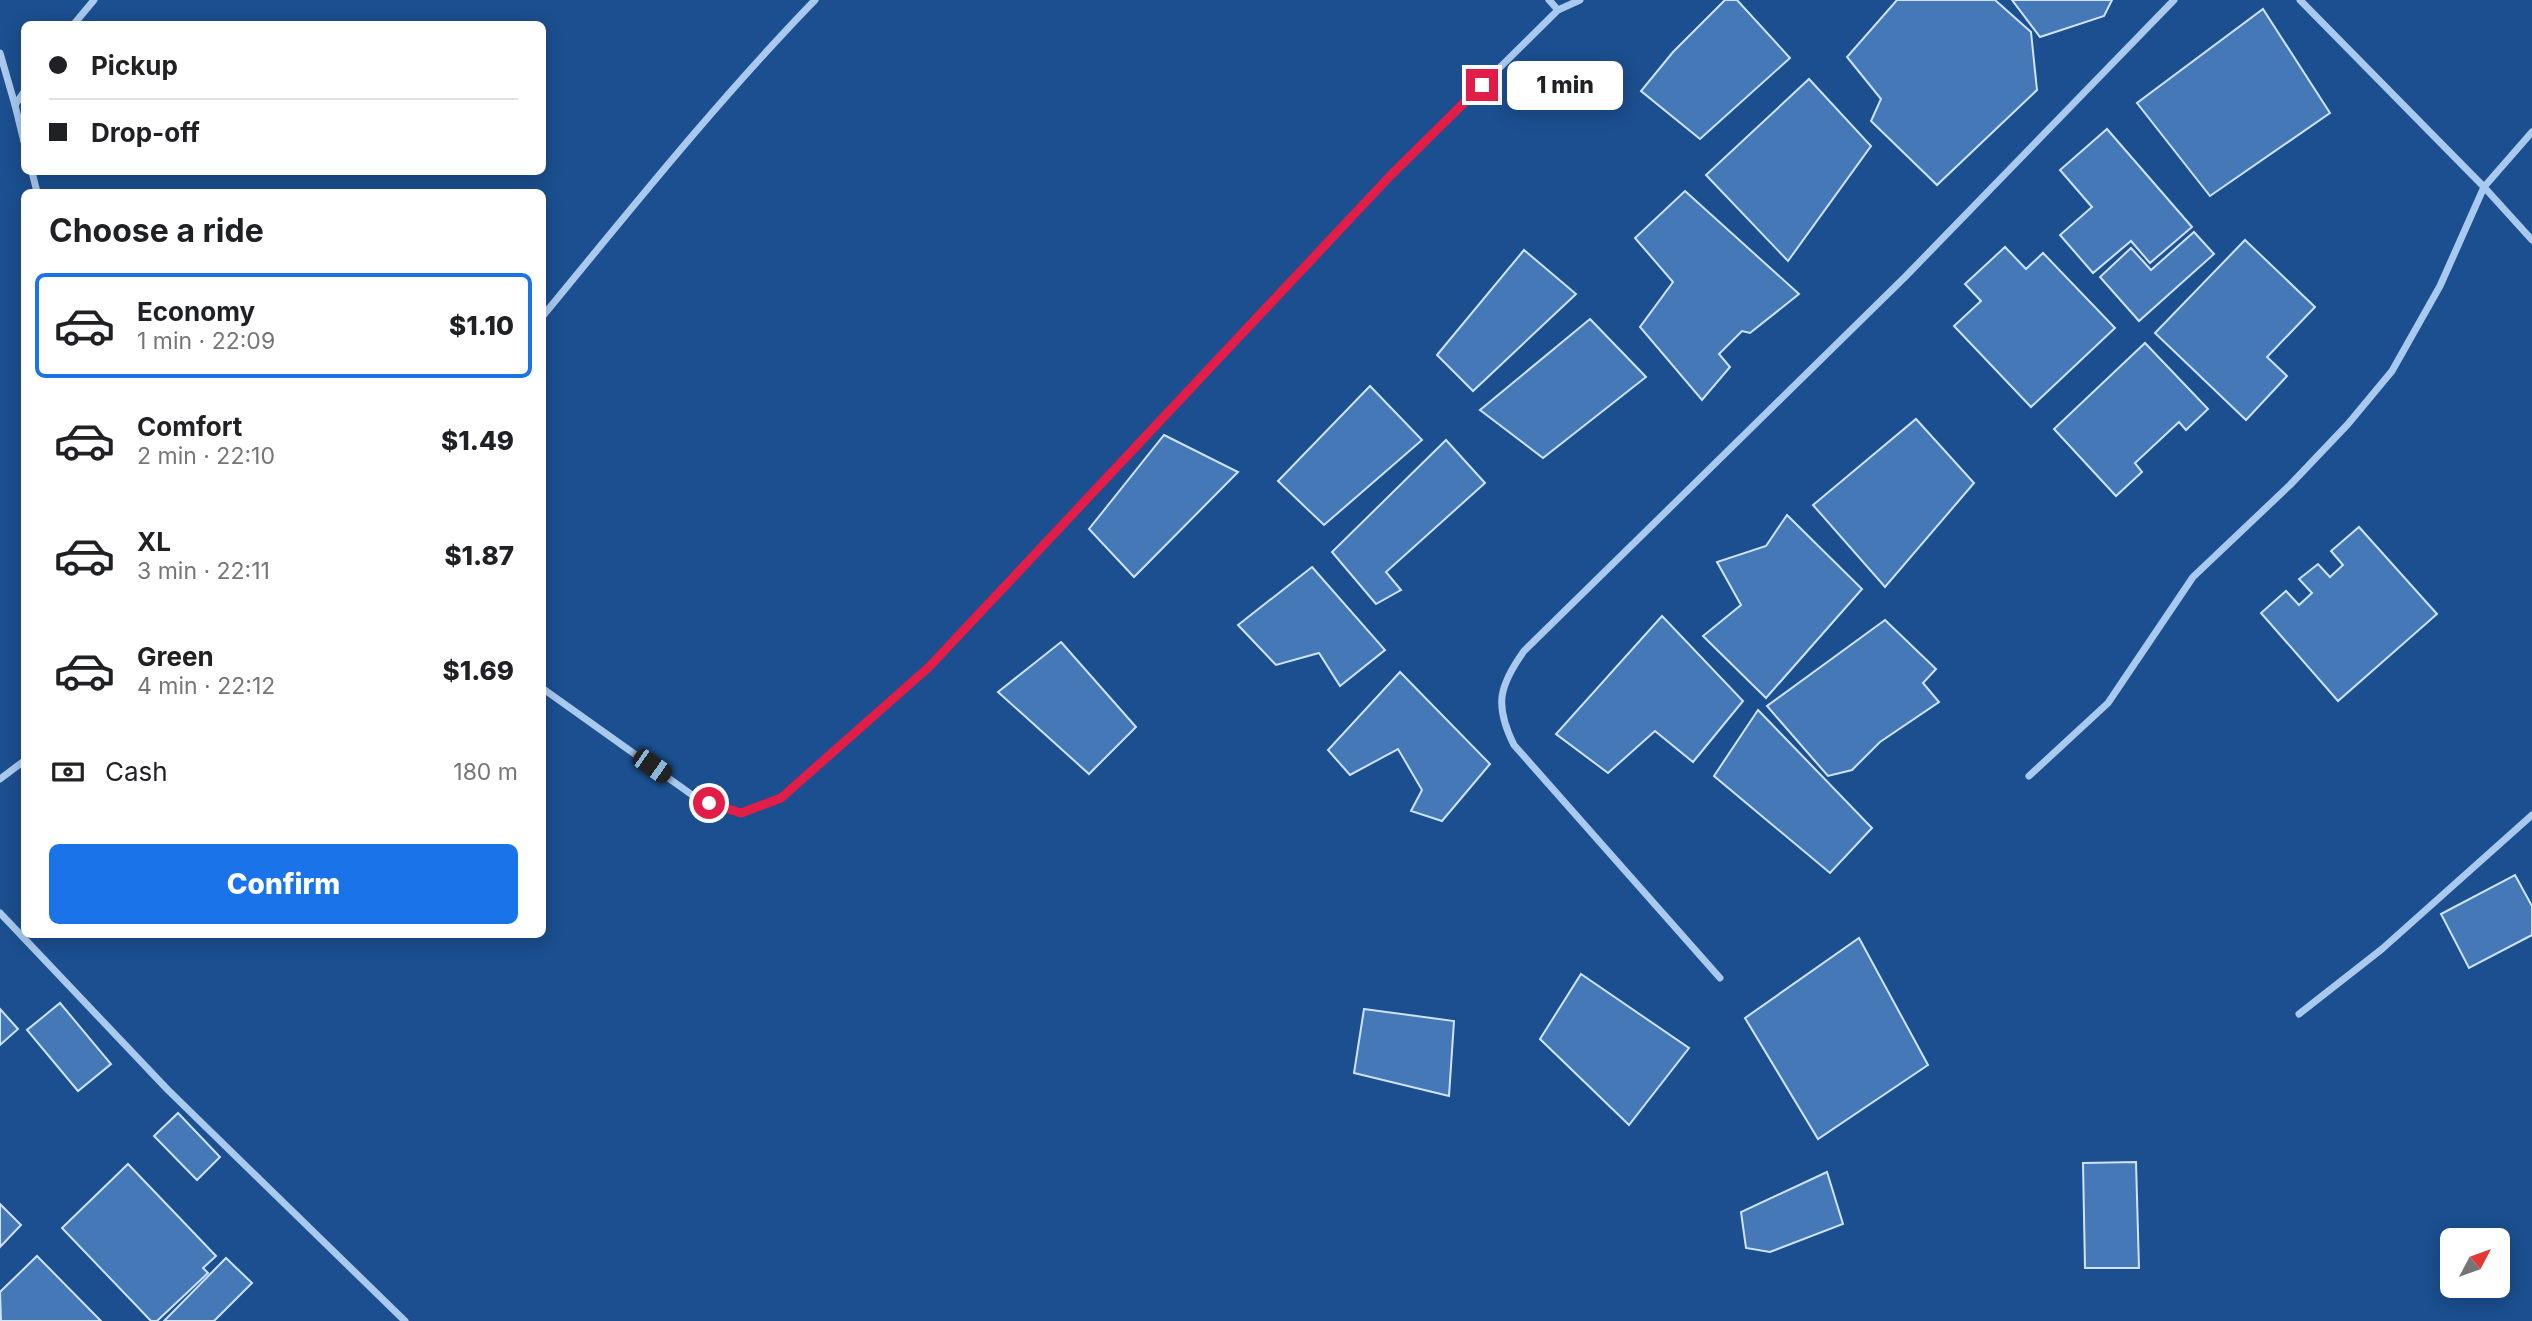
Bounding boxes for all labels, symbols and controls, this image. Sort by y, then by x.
text: Pickup [91,50,178,81]
callout: 1 min [1506,60,1622,110]
route end [1466,69,1498,101]
text: 1 min [1536,71,1594,99]
text: Drop-off [91,117,200,148]
text: Choose a ride [49,211,264,250]
icon: car [53,294,116,357]
text: Economy [137,296,255,327]
text: $1.10 [449,310,514,341]
text: 1 min · 22:09 [137,327,275,355]
icon: car [53,409,116,472]
text: Comfort [137,411,242,442]
text: $1.49 [441,425,514,456]
text: 2 min · 22:10 [137,442,275,470]
icon: car [53,524,116,587]
text: XL [137,526,171,557]
text: $1.87 [444,540,514,571]
text: 3 min · 22:11 [137,557,270,585]
icon: car [53,639,116,702]
text: Green [137,641,214,672]
text: $1.69 [443,655,514,686]
text: 4 min · 22:12 [137,672,275,700]
car [629,745,676,787]
icon: cash [49,753,87,791]
text: Cash [105,756,168,787]
text: 180 m [453,758,518,786]
route start [693,787,725,819]
button: Confirm [49,844,518,924]
north arrow [2440,1228,2510,1298]
map controls [2440,1228,2510,1298]

